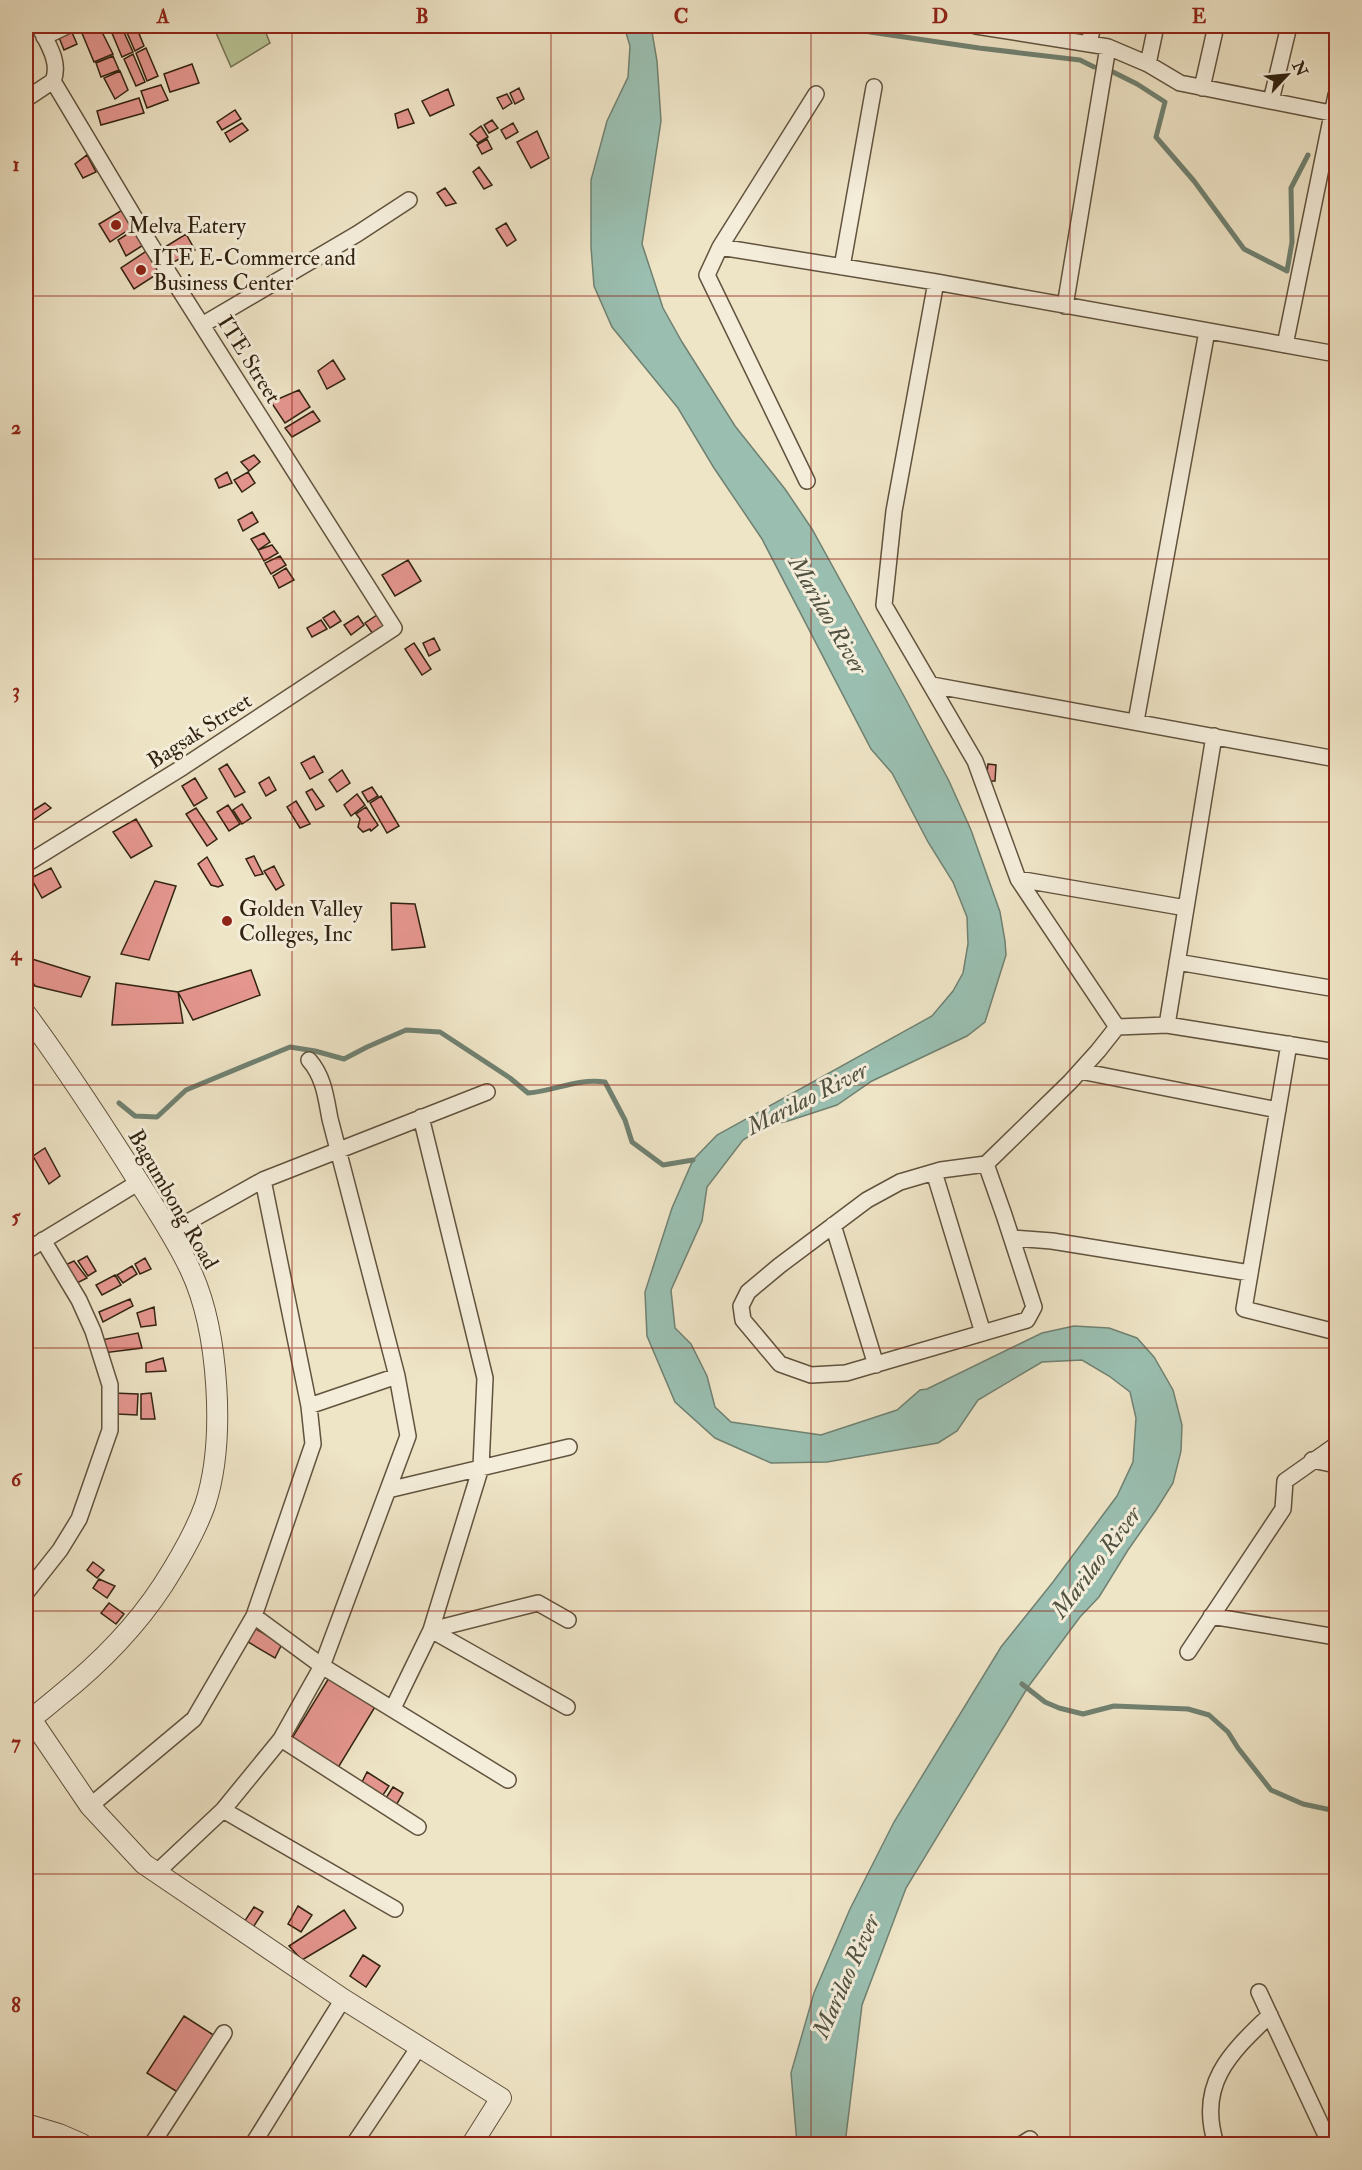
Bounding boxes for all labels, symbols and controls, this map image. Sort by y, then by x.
text: A [156,4,170,29]
text: B [415,4,429,29]
text: C [674,4,688,29]
text: D [932,4,948,29]
text: E [1192,4,1207,29]
north arrow [1257,45,1317,105]
text: N [1287,57,1312,80]
text: 1 [12,152,20,177]
place label: Melva Eatery [128,212,246,240]
marker: Melva Eatery [109,218,123,232]
place label: ITE E-Commerce and Business Center [153,244,356,297]
marker: ITE E-Commerce and Business Center [134,263,148,277]
street label: ITE Street [211,310,287,409]
text: 2 [11,415,21,440]
water label: Marilao River [780,549,875,681]
text: 3 [12,678,20,703]
street label: Bagsak Street [142,687,257,775]
place label: Golden Valley Colleges, Inc [239,895,363,948]
marker: Golden Valley Colleges, Inc [220,914,234,928]
text: 4 [10,941,23,966]
water label: Marilao River [739,1054,874,1143]
street label: Bagumbong Road [122,1125,225,1275]
text: 5 [12,1204,22,1229]
text: 6 [11,1467,23,1492]
water label: Marilao River [1043,1499,1149,1626]
text: 7 [11,1730,21,1755]
water label: Marilao River [805,1909,888,2045]
text: 8 [11,1993,21,2018]

